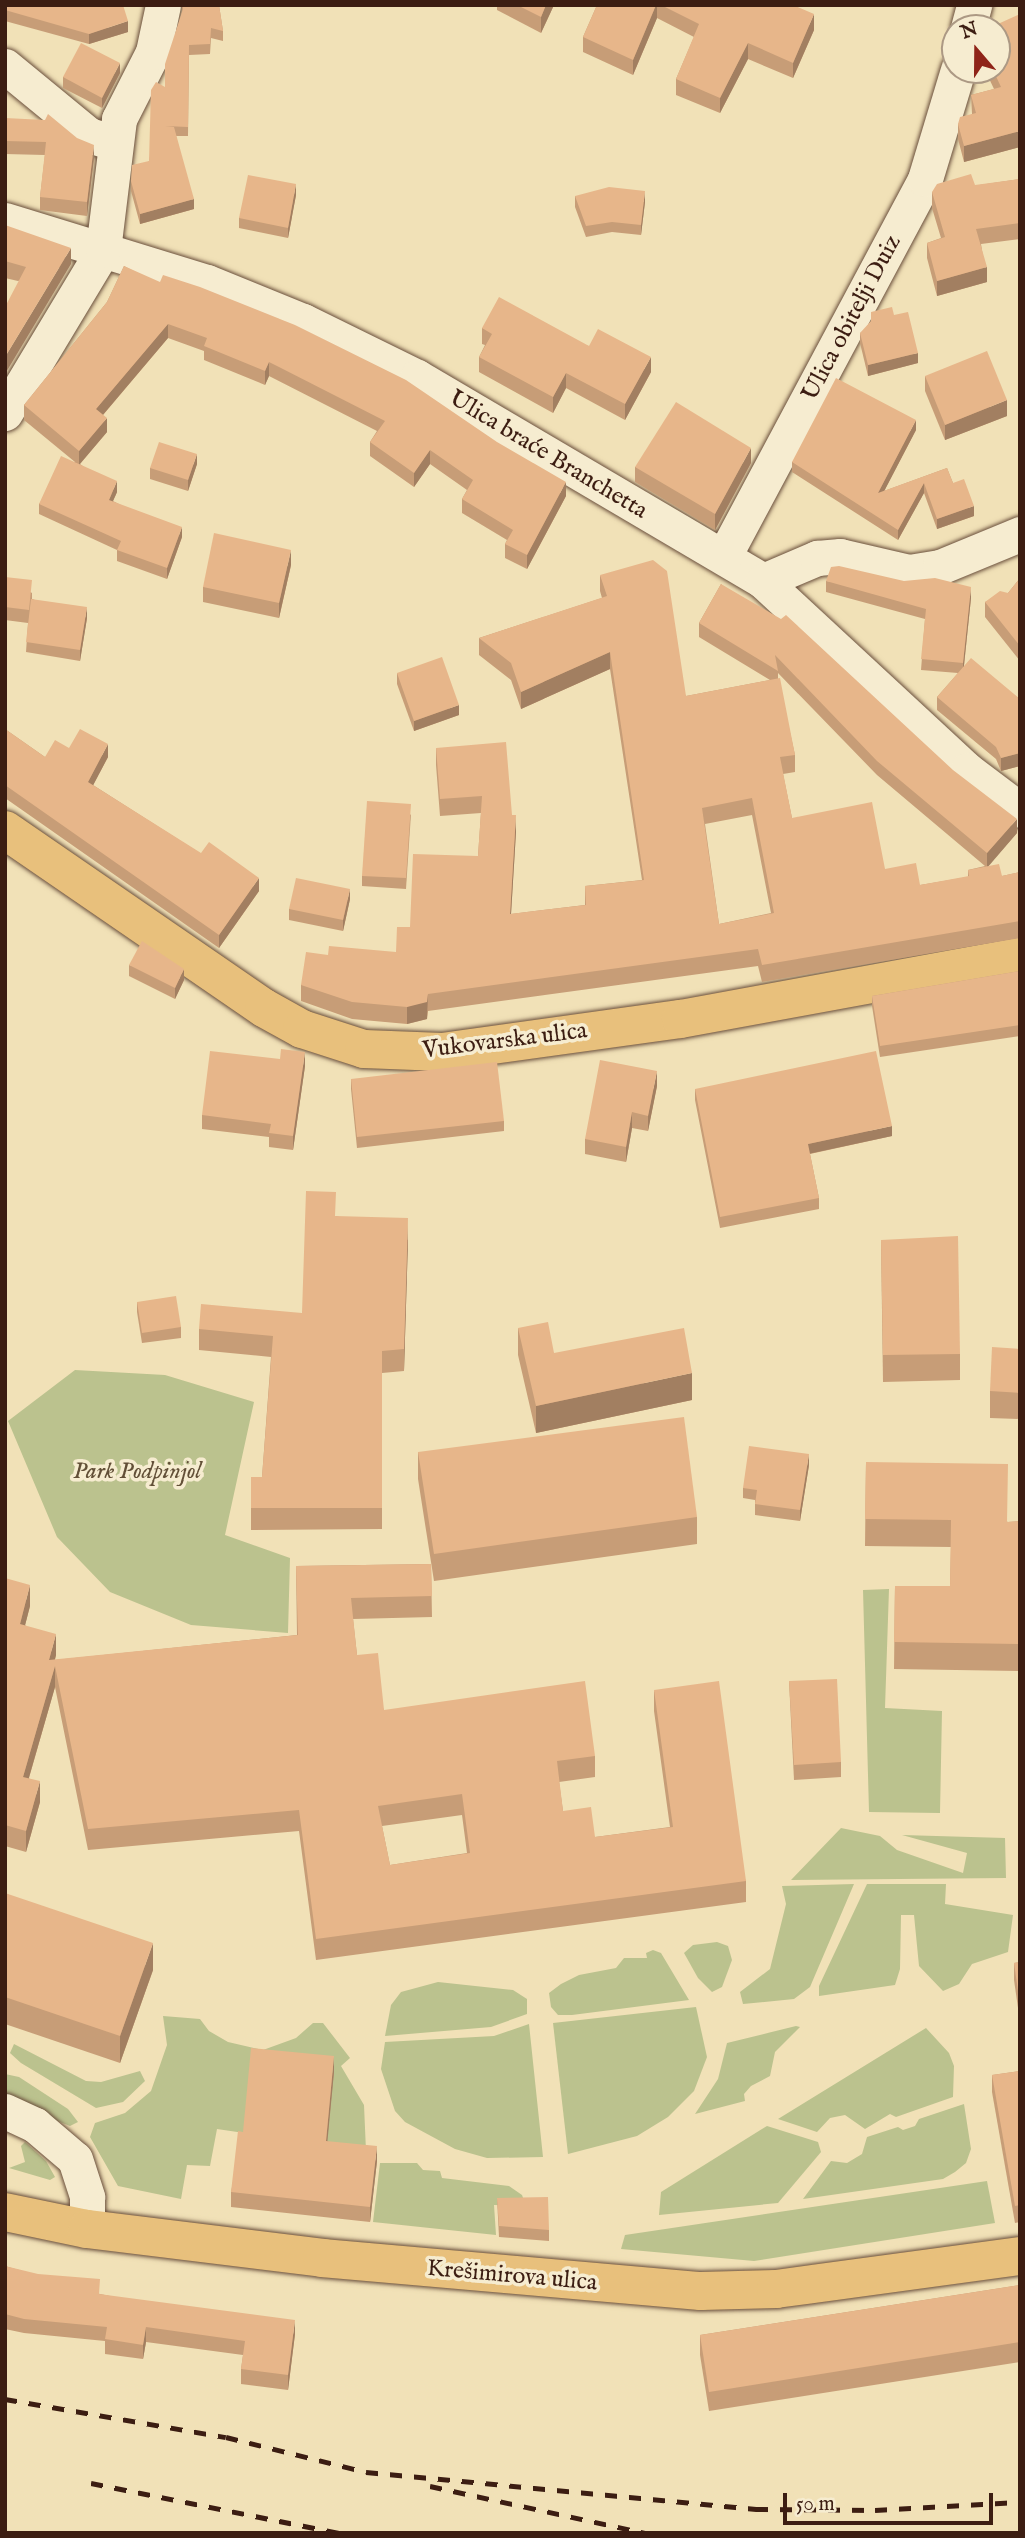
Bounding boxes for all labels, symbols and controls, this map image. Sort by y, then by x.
north arrow [941,14,1011,84]
text: N [958,17,981,45]
street label: Ulica obitelji Duiz [796,230,908,406]
street label: Ulica braće Branchetta [444,384,652,526]
street label: Vukovarska ulica [421,1017,589,1065]
park label: Park Podpinjol [73,1458,201,1486]
street label: Krešimirova ulica [426,2254,598,2298]
scale bar [787,2478,997,2522]
text: 50 m [796,2491,835,2518]

